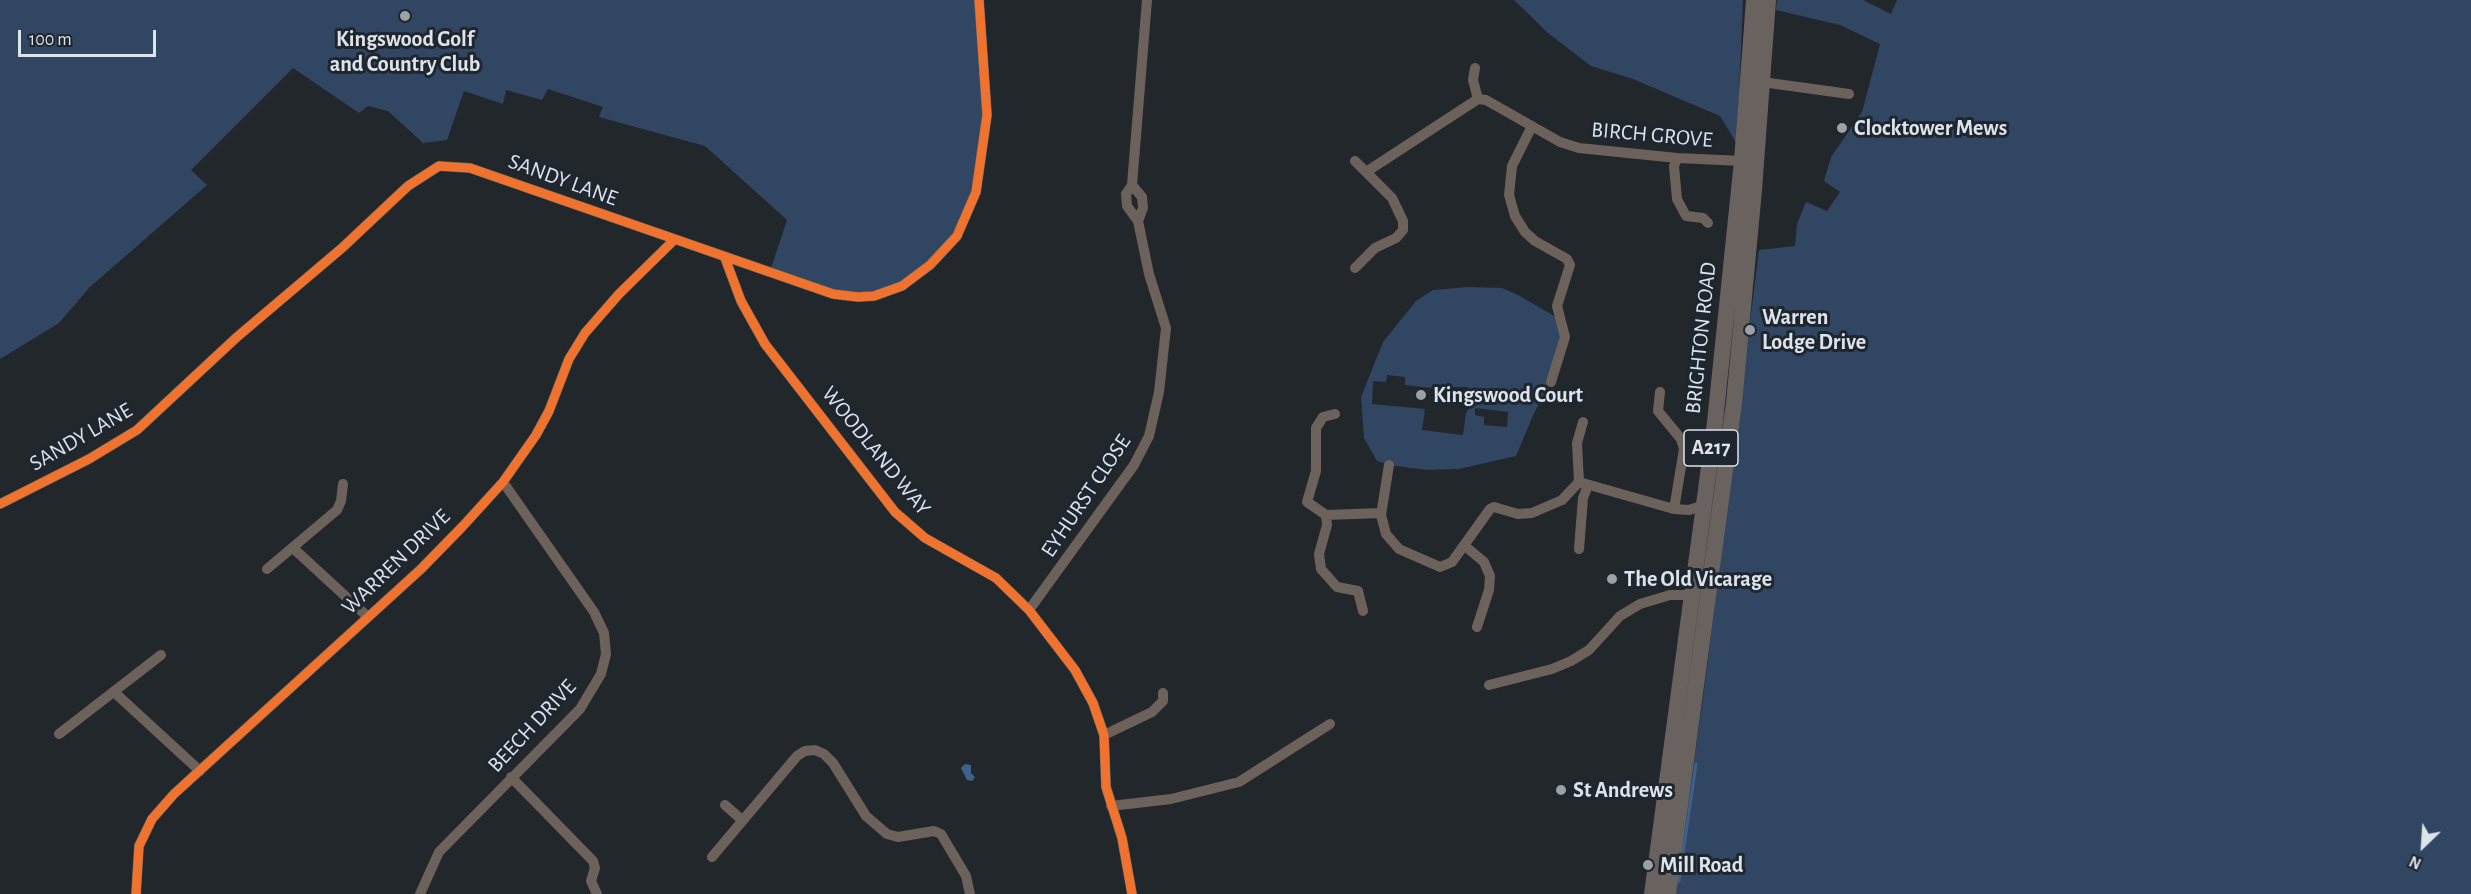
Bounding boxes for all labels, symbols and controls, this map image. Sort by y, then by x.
marker: Kingswood Golf and Country Club [398,9,412,23]
scale bar [21,18,159,56]
place label: Kingswood Golf and Country Club [330,26,480,78]
text: 100 m [29,31,72,49]
place label: Clocktower Mews [1854,115,2007,141]
street label: BIRCH GROVE [1590,117,1714,153]
marker: Clocktower Mews [1835,121,1849,135]
street label: SANDY LANE [505,148,621,212]
street label: BRIGHTON ROAD [1680,261,1722,415]
place label: Warren Lodge Drive [1762,304,1866,356]
marker: Warren Lodge Drive [1743,323,1757,337]
street label: WOODLAND WAY [816,381,936,521]
place label: Kingswood Court [1433,382,1583,408]
marker: Kingswood Court [1414,388,1428,402]
street label: SANDY LANE [25,397,137,477]
street label: EYHURST CLOSE [1035,430,1137,562]
road number: A217 [1684,430,1738,466]
street label: WARREN DRIVE [336,504,456,620]
place label: The Old Vicarage [1624,566,1772,592]
marker: The Old Vicarage [1605,572,1619,586]
street label: BEECH DRIVE [482,674,582,778]
place label: St Andrews [1573,777,1673,803]
marker: St Andrews [1554,783,1568,797]
north arrow [2393,816,2453,876]
place label: Mill Road [1660,852,1743,878]
text: N [2407,853,2424,872]
marker: Mill Road [1641,858,1655,872]

